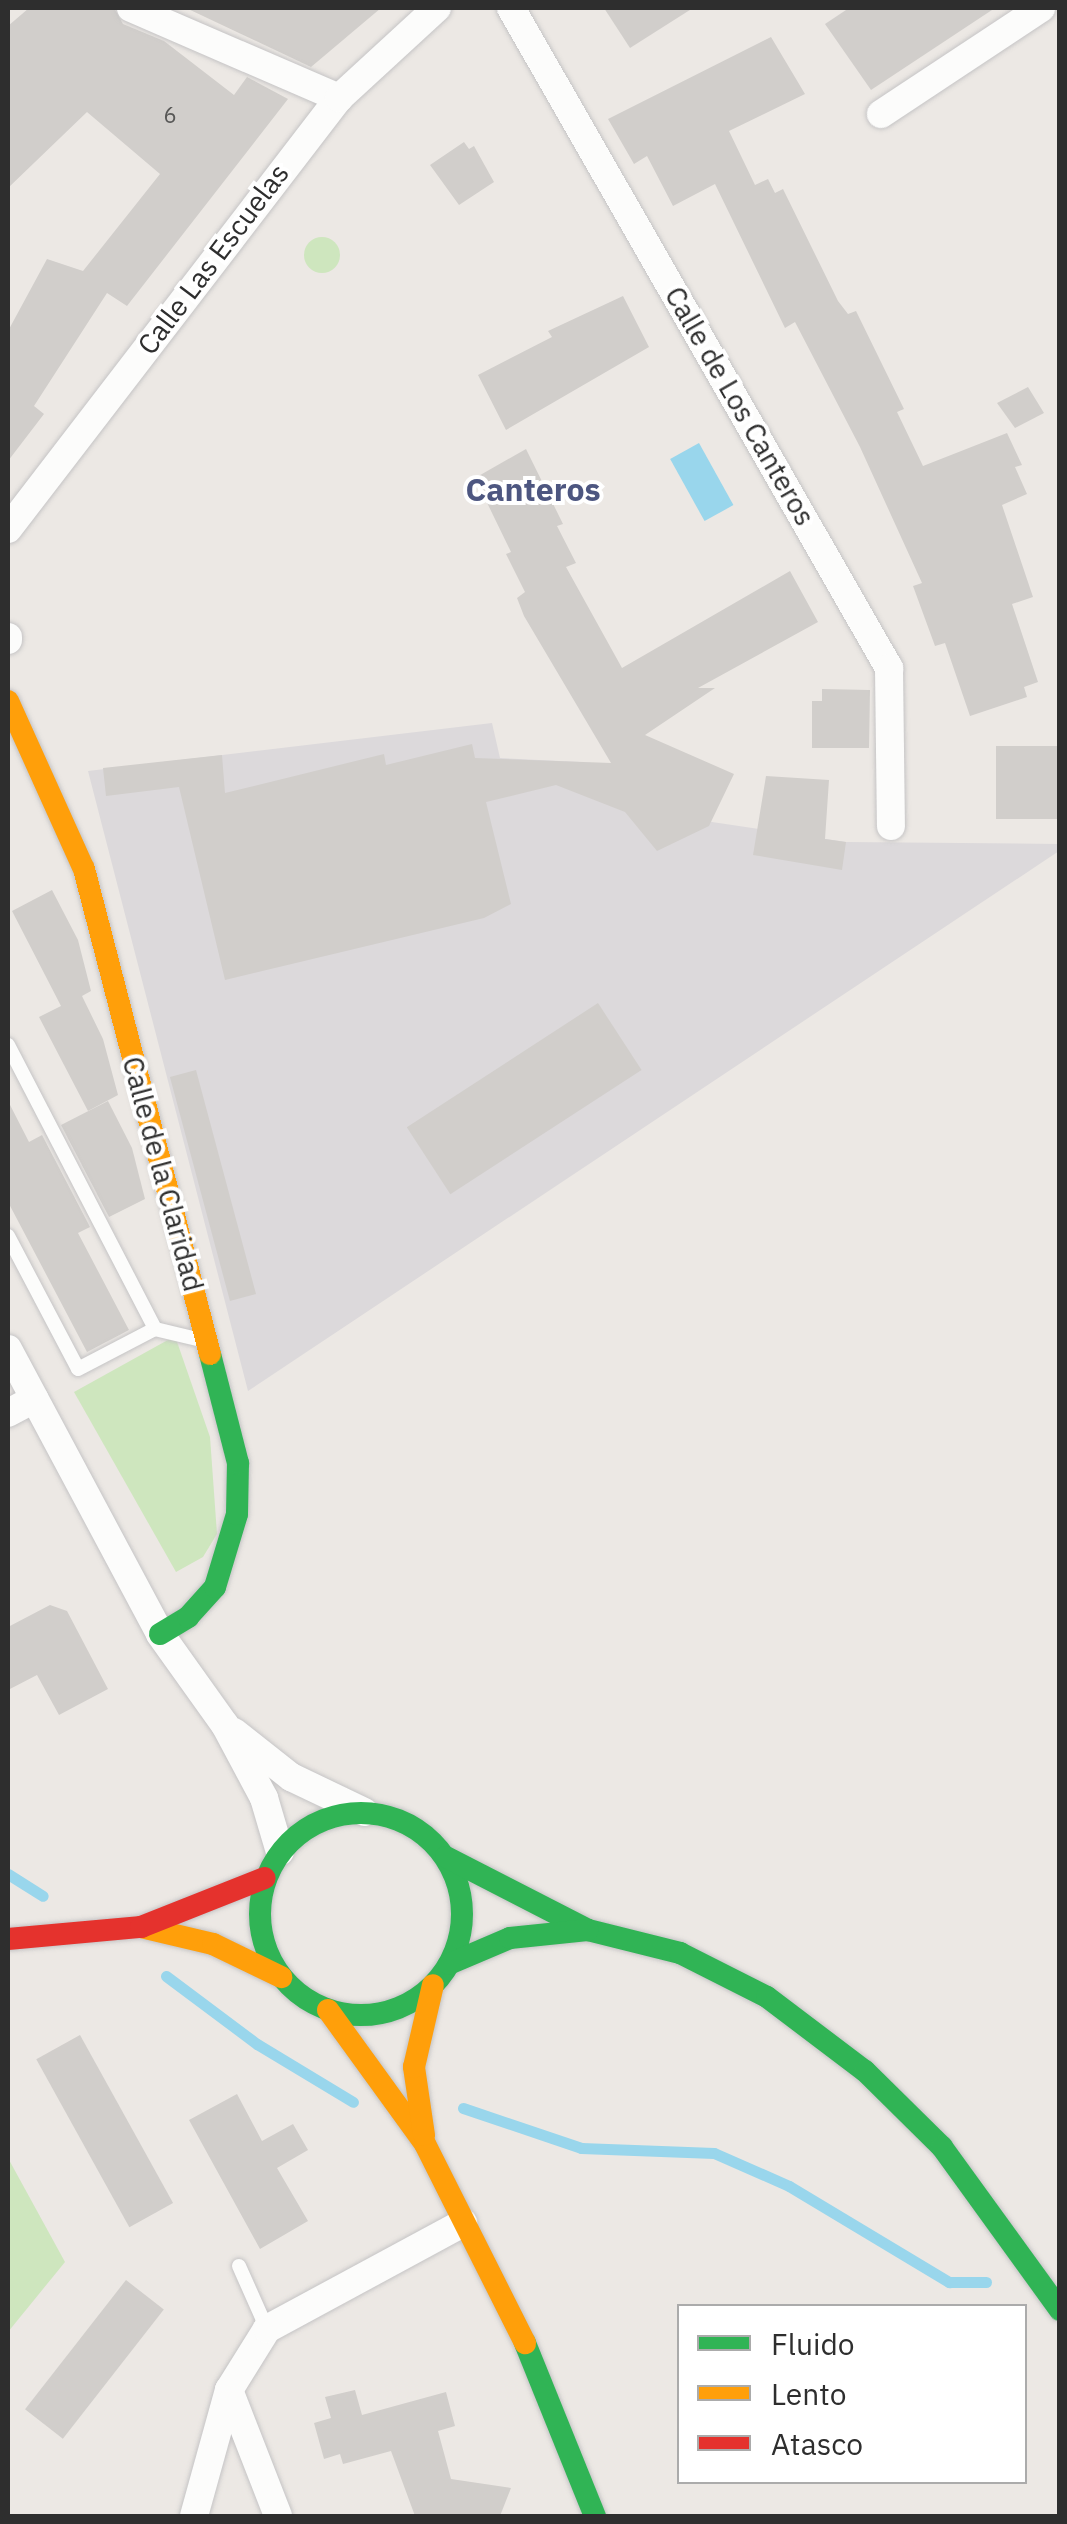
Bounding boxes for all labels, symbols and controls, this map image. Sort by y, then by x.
house number: 6 [163,102,177,128]
street label: Calle Las Escuelas [130,157,296,361]
street label: Calle de Los Canteros [658,281,822,531]
district label: Canteros [465,470,601,508]
street label: Calle de la Claridad [116,1053,210,1295]
legend [677,2304,1027,2484]
text: Fluido [771,2324,855,2363]
text: Lento [771,2374,846,2413]
text: Atasco [771,2424,863,2463]

